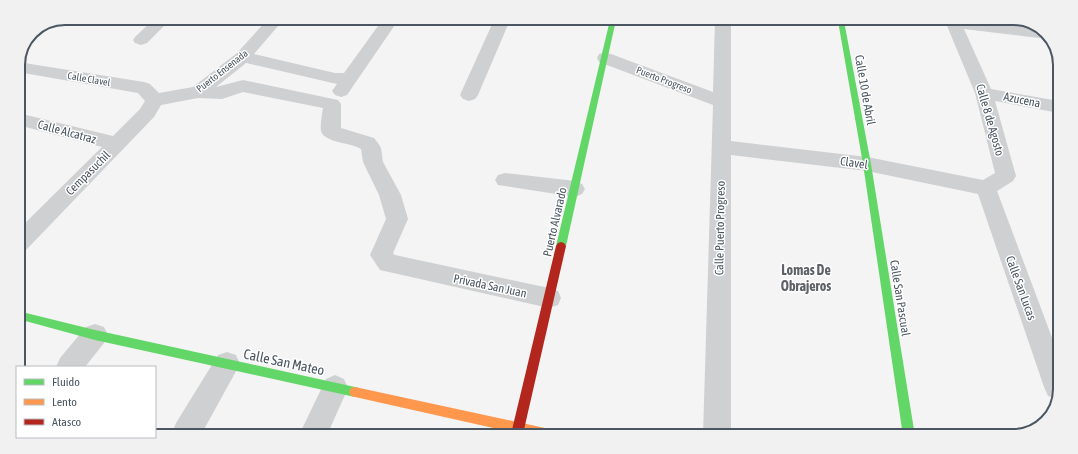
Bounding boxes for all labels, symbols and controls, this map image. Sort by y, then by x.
street label: Puerto Ensenada [194,47,250,94]
street label: Calle 10 de Abril [852,54,878,127]
street label: Puerto Progreso [635,64,694,96]
street label: Calle Clavel [67,70,112,88]
street label: Calle 8 de Agosto [973,82,1007,158]
street label: Azucena [1002,90,1042,110]
street label: Calle Alcatraz [36,117,98,147]
street label: Cempasuchil [63,147,114,198]
street label: Clavel [839,154,869,172]
street label: Calle Puerto Progreso [712,180,728,275]
street label: Puerto Alvarado [540,186,570,258]
street label: Calle San Lucas [1003,254,1039,322]
street label: Calle San Pascual [887,259,913,338]
district label: Lomas De Obrajeros [781,262,831,294]
street label: Privada San Juan [452,271,528,301]
street label: Calle San Mateo [242,346,326,378]
legend [16,366,156,438]
text: Fluido [52,375,80,389]
text: Lento [52,395,77,409]
text: Atasco [52,415,82,429]

